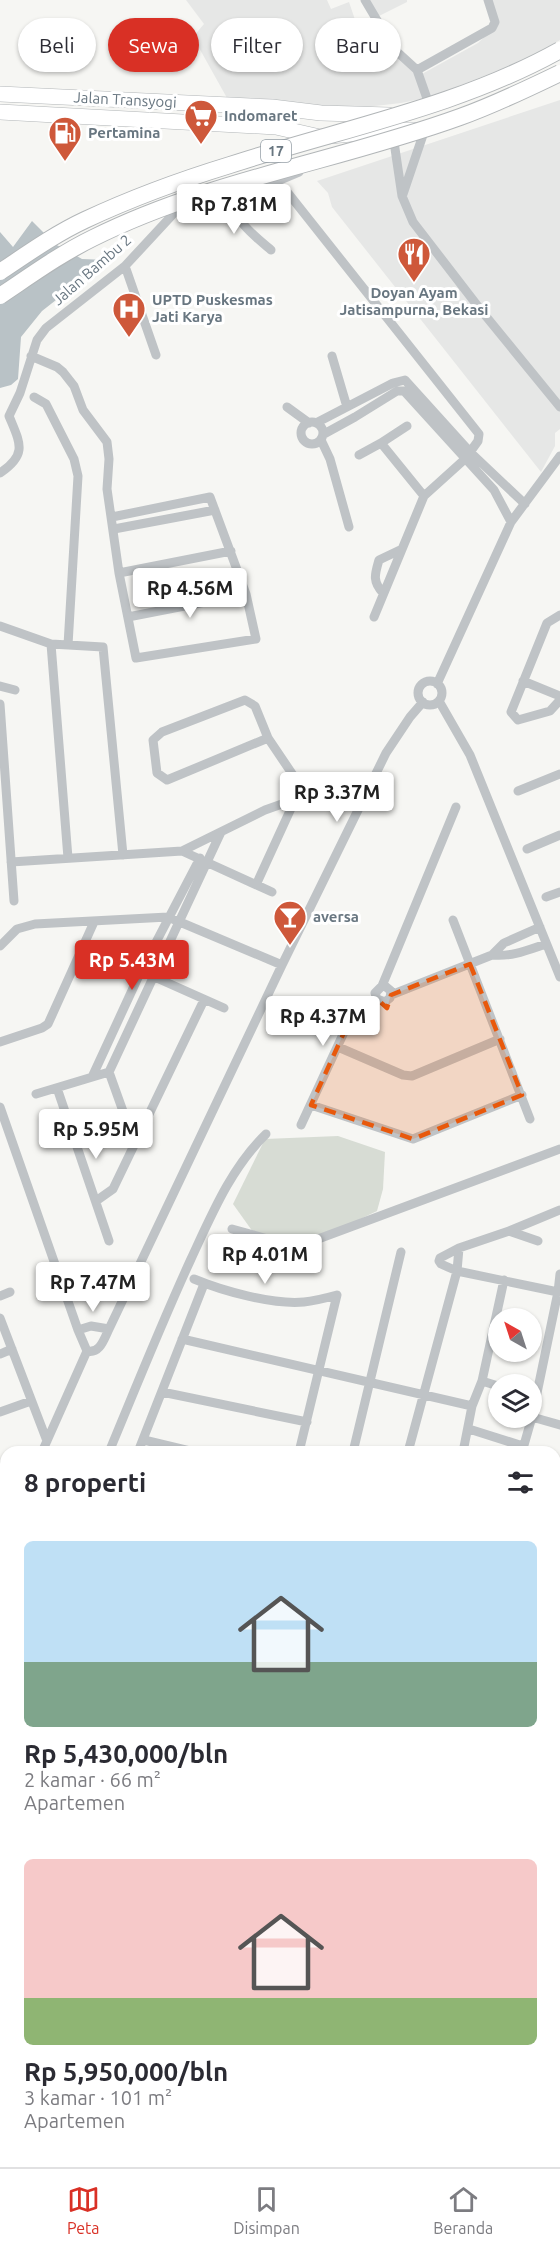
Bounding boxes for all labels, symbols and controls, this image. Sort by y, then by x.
chip: Beli [18,18,96,72]
chip: Sewa [108,18,199,72]
chip: Filter [211,18,303,72]
chip: Baru [315,18,401,72]
street label: Jalan Transyogi [73,88,177,111]
supermarket icon: Indomaret [183,98,219,145]
place label: Indomaret [224,107,298,124]
fuel station icon: Pertamina [47,115,83,162]
place label: Pertamina [88,124,160,141]
road number: 17 [261,140,291,162]
pin: Rp 7.81M [172,184,296,235]
text: Rp 7.81M [191,192,277,215]
street label: Jalan Bambu 2 [49,231,134,308]
restaurant icon: Doyan Ayam Jatisampurna, Bekasi [396,236,432,283]
place label: Doyan Ayam Jatisampurna, Bekasi [339,284,489,318]
hospital icon: UPTD Puskesmas Jati Karya [111,291,147,338]
place label: UPTD Puskesmas Jati Karya [152,291,273,325]
pin: Rp 4.56M [128,568,252,619]
text: Rp 4.56M [147,576,233,599]
pin: Rp 3.37M [275,772,399,823]
text: Rp 3.37M [294,780,380,803]
bar icon: aversa [272,899,308,946]
place label: aversa [313,908,359,925]
pin: Rp 5.43M [70,940,194,991]
text: Rp 5.43M [89,948,175,971]
pin: Rp 4.37M [261,996,385,1047]
text: Rp 4.37M [280,1004,366,1027]
pin: Rp 5.95M [34,1109,158,1160]
text: Rp 5.95M [53,1117,139,1140]
pin: Rp 4.01M [203,1234,327,1285]
text: Rp 4.01M [222,1242,308,1265]
pin: Rp 7.47M [31,1262,155,1313]
text: Rp 7.47M [50,1270,136,1293]
north arrow [488,1308,542,1362]
map controls [488,1308,542,1428]
button: layers [488,1374,542,1428]
icon: filters [504,1466,537,1499]
text: 8 properti [24,1468,146,1497]
icon: home [227,1580,335,1688]
text: Rp 5,430,000/bln [24,1739,228,1768]
text: 2 kamar · 66 m² [24,1768,161,1791]
text: Apartemen [24,1791,125,1814]
icon: home [227,1898,335,2006]
text: Rp 5,950,000/bln [24,2057,228,2086]
text: 3 kamar · 101 m² [24,2086,172,2109]
text: Apartemen [24,2109,125,2132]
tab: Peta [67,2183,100,2237]
tab: Disimpan [233,2183,300,2237]
tab: Beranda [433,2183,493,2237]

